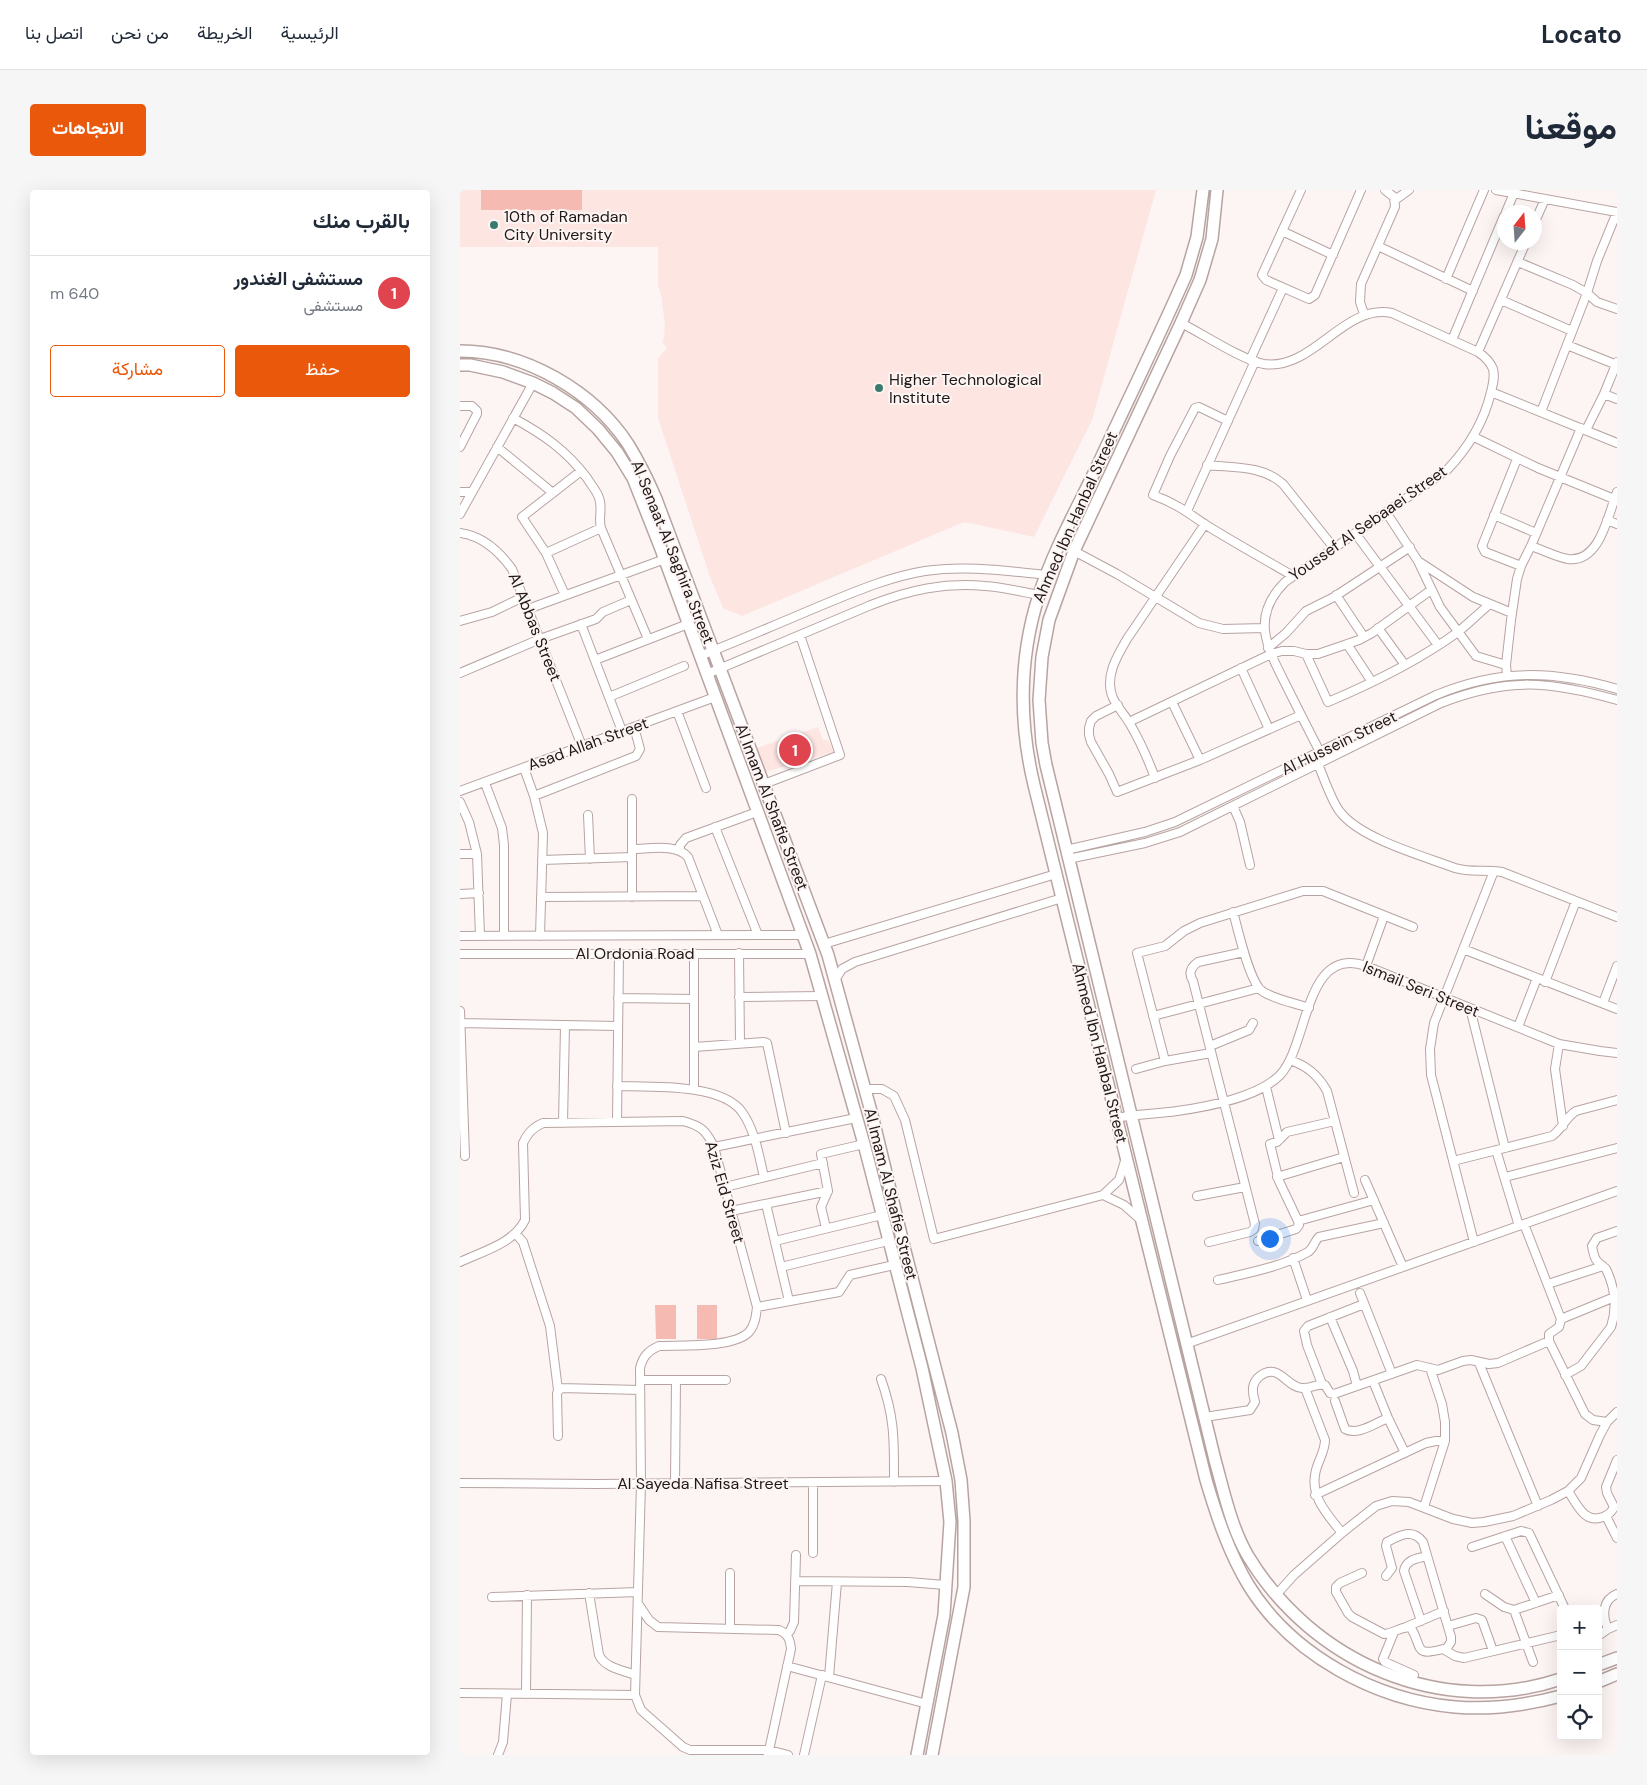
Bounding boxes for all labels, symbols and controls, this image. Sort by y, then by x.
text: Locato [1541,19,1622,50]
text: اتصل بنا [25,21,83,45]
text: من نحن [111,21,169,45]
text: الخريطة [197,21,253,45]
text: الرئيسية [281,21,339,45]
button: الاتجاهات [30,104,146,156]
text: موقعنا [1524,104,1617,150]
north arrow [1497,205,1542,250]
place label: 10th of Ramadan City University [504,206,628,245]
text: بالقرب منك [313,207,410,235]
marker: 10th of Ramadan City University [488,219,500,231]
text: مستشفى الغندور [233,266,363,291]
text: 640 m [50,283,99,304]
text: 1 [391,283,397,304]
text: مستشفى [303,295,363,316]
button: مشاركة [50,345,225,397]
button: حفظ [235,345,410,397]
place label: Higher Technological Institute [889,369,1042,408]
marker: Higher Technological Institute [873,382,885,394]
street label: Ahmed Ibn Hanbal Street [1028,428,1122,606]
street label: Al Senaat Al Saghira Street [626,457,720,647]
street label: Youssef Al Sebaaei Street [1285,460,1451,586]
street label: Al Abbas Street [504,570,566,684]
street label: Al Hussein Street [1278,706,1400,780]
street label: Asad Allah Street [525,712,651,776]
street label: Al Imam Al Shafie Street [730,721,814,893]
pin: 1 [779,731,811,769]
street label: Al Ordonia Road [575,943,695,964]
street label: Ismail Seri Street [1360,956,1482,1022]
street label: Ahmed Ibn Hanbal Street [1067,961,1133,1145]
street label: Al Imam Al Shafie Street [859,1106,923,1282]
street label: Aziz Eid Street [700,1138,750,1246]
your location [1257,1226,1283,1252]
street label: Al Sayeda Nafisa Street [617,1473,789,1494]
map controls [1557,1605,1602,1740]
button: + [1557,1605,1602,1650]
button: − [1557,1650,1602,1695]
button: locate [1557,1695,1602,1740]

